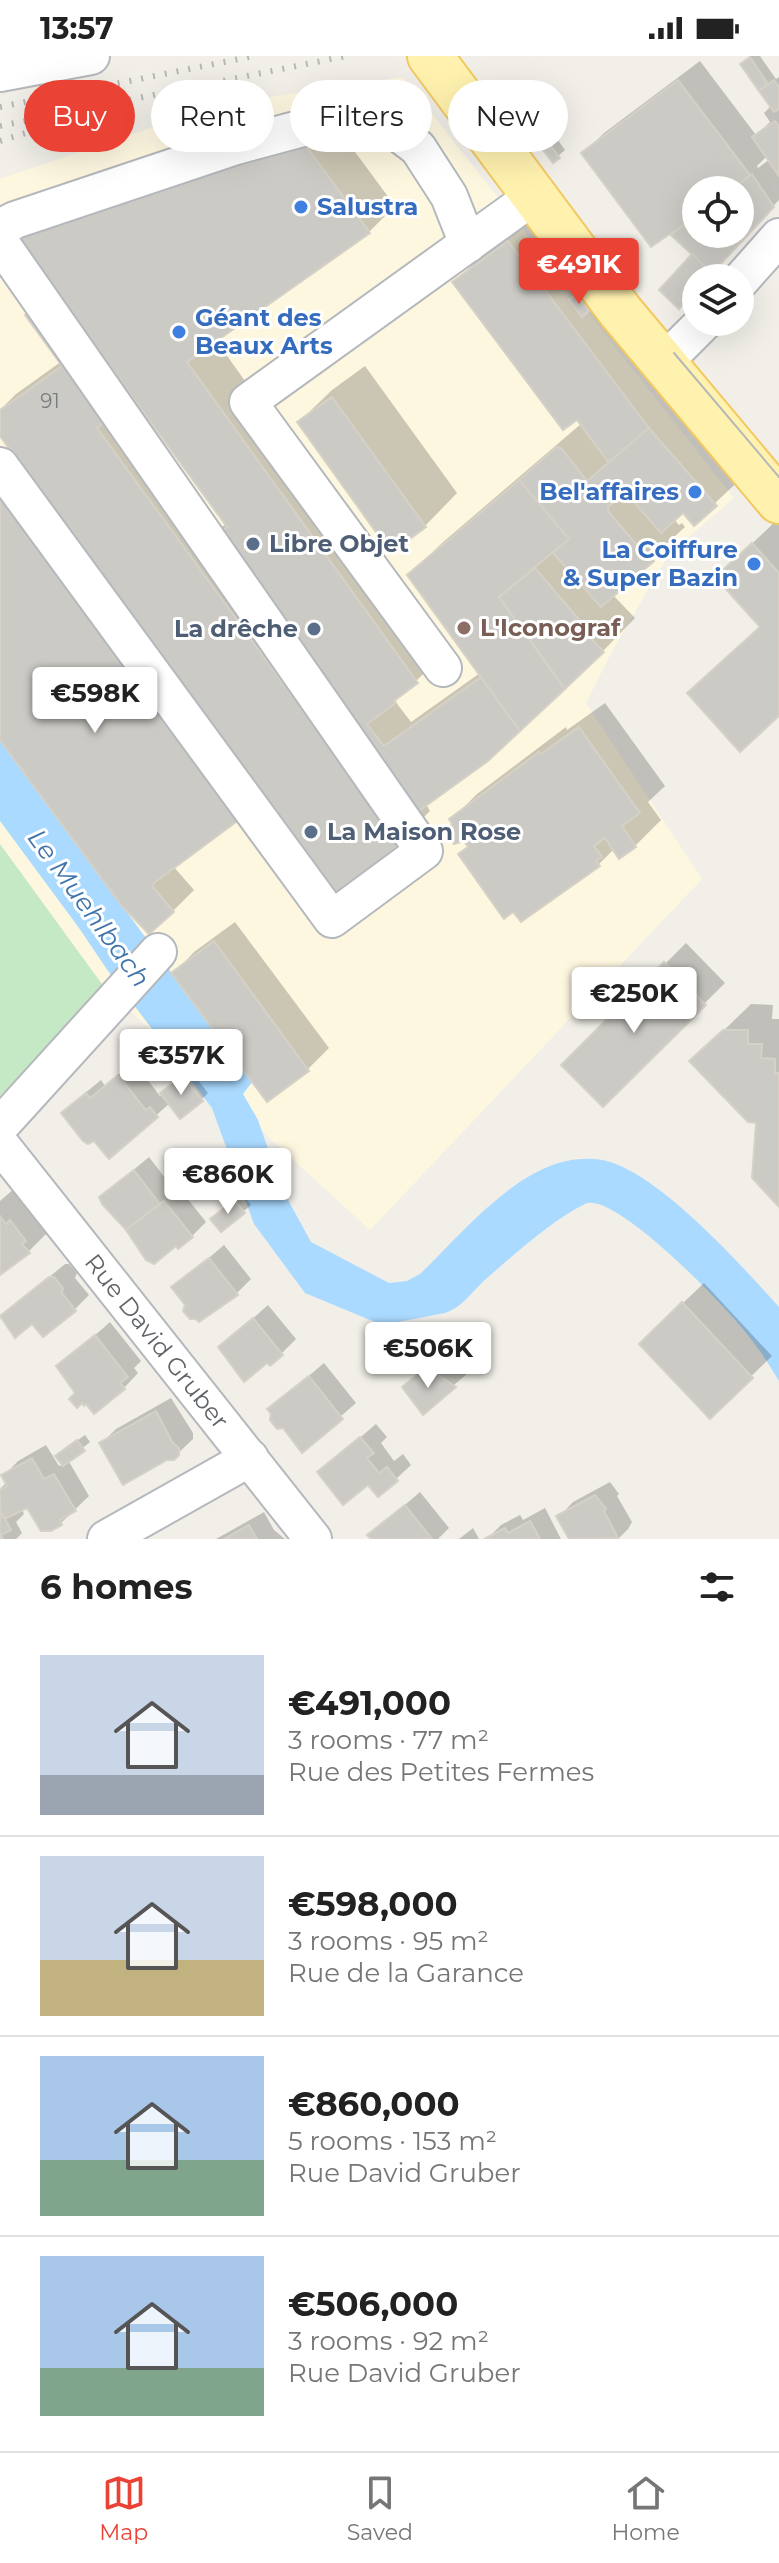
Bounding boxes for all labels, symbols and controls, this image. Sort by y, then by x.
text: 13:57 [40,10,113,47]
chip: Buy [24,80,135,152]
chip: Rent [151,80,274,152]
chip: Filters [290,80,432,152]
chip: New [448,80,568,152]
map controls [682,176,754,336]
button: locate [682,176,754,248]
place label: Salustra [317,192,418,221]
marker: Salustra [292,198,310,216]
pin: €491K [523,238,635,306]
text: €491K [537,248,621,280]
button: layers [682,264,754,336]
place label: Géant des Beaux Arts [195,303,333,360]
marker: Géant des Beaux Arts [170,323,188,341]
house number: 91 [40,389,60,413]
place label: Bel'affaires [539,477,679,506]
marker: Bel'affaires [686,483,704,501]
place label: Libre Objet [269,529,410,558]
marker: Libre Objet [244,535,262,553]
place label: La Coiffure & Super Bazin [563,535,738,592]
marker: La Coiffure & Super Bazin [745,555,763,573]
place label: L'Iconograf [480,613,622,642]
place label: La drêche [174,614,298,643]
marker: L'Iconograf [455,619,473,637]
marker: La drêche [305,620,323,638]
pin: €598K [39,667,151,735]
text: €598K [50,677,140,709]
place label: La Maison Rose [327,817,521,846]
water label: Le Muehlbach [21,823,157,993]
marker: La Maison Rose [302,823,320,841]
pin: €250K [578,967,690,1035]
text: €250K [590,977,678,1009]
pin: €357K [125,1029,237,1097]
text: €357K [138,1039,224,1071]
pin: €860K [172,1148,284,1216]
text: €860K [182,1158,274,1190]
street label: Rue David Gruber [79,1248,235,1434]
pin: €506K [372,1322,484,1390]
text: €506K [383,1332,473,1364]
icon: filters [695,1565,739,1609]
text: 6 homes [40,1566,193,1608]
text: €491,000 [288,1682,451,1724]
icon: home [104,1687,200,1783]
text: 3 rooms · 77 m² [288,1724,489,1756]
text: Rue des Petites Fermes [288,1756,594,1788]
text: €598,000 [288,1883,458,1925]
icon: home [104,1888,200,1984]
text: 3 rooms · 95 m² [288,1925,489,1957]
text: Rue de la Garance [288,1957,524,1989]
text: €860,000 [288,2083,460,2125]
icon: home [104,2088,200,2184]
text: 5 rooms · 153 m² [288,2125,497,2157]
text: Rue David Gruber [288,2157,521,2189]
text: €506,000 [288,2283,458,2325]
icon: home [104,2288,200,2384]
text: 3 rooms · 92 m² [288,2325,489,2357]
text: Rue David Gruber [288,2357,521,2389]
tab: Map [99,2471,148,2546]
tab: Saved [347,2471,413,2546]
tab: Home [611,2471,680,2546]

